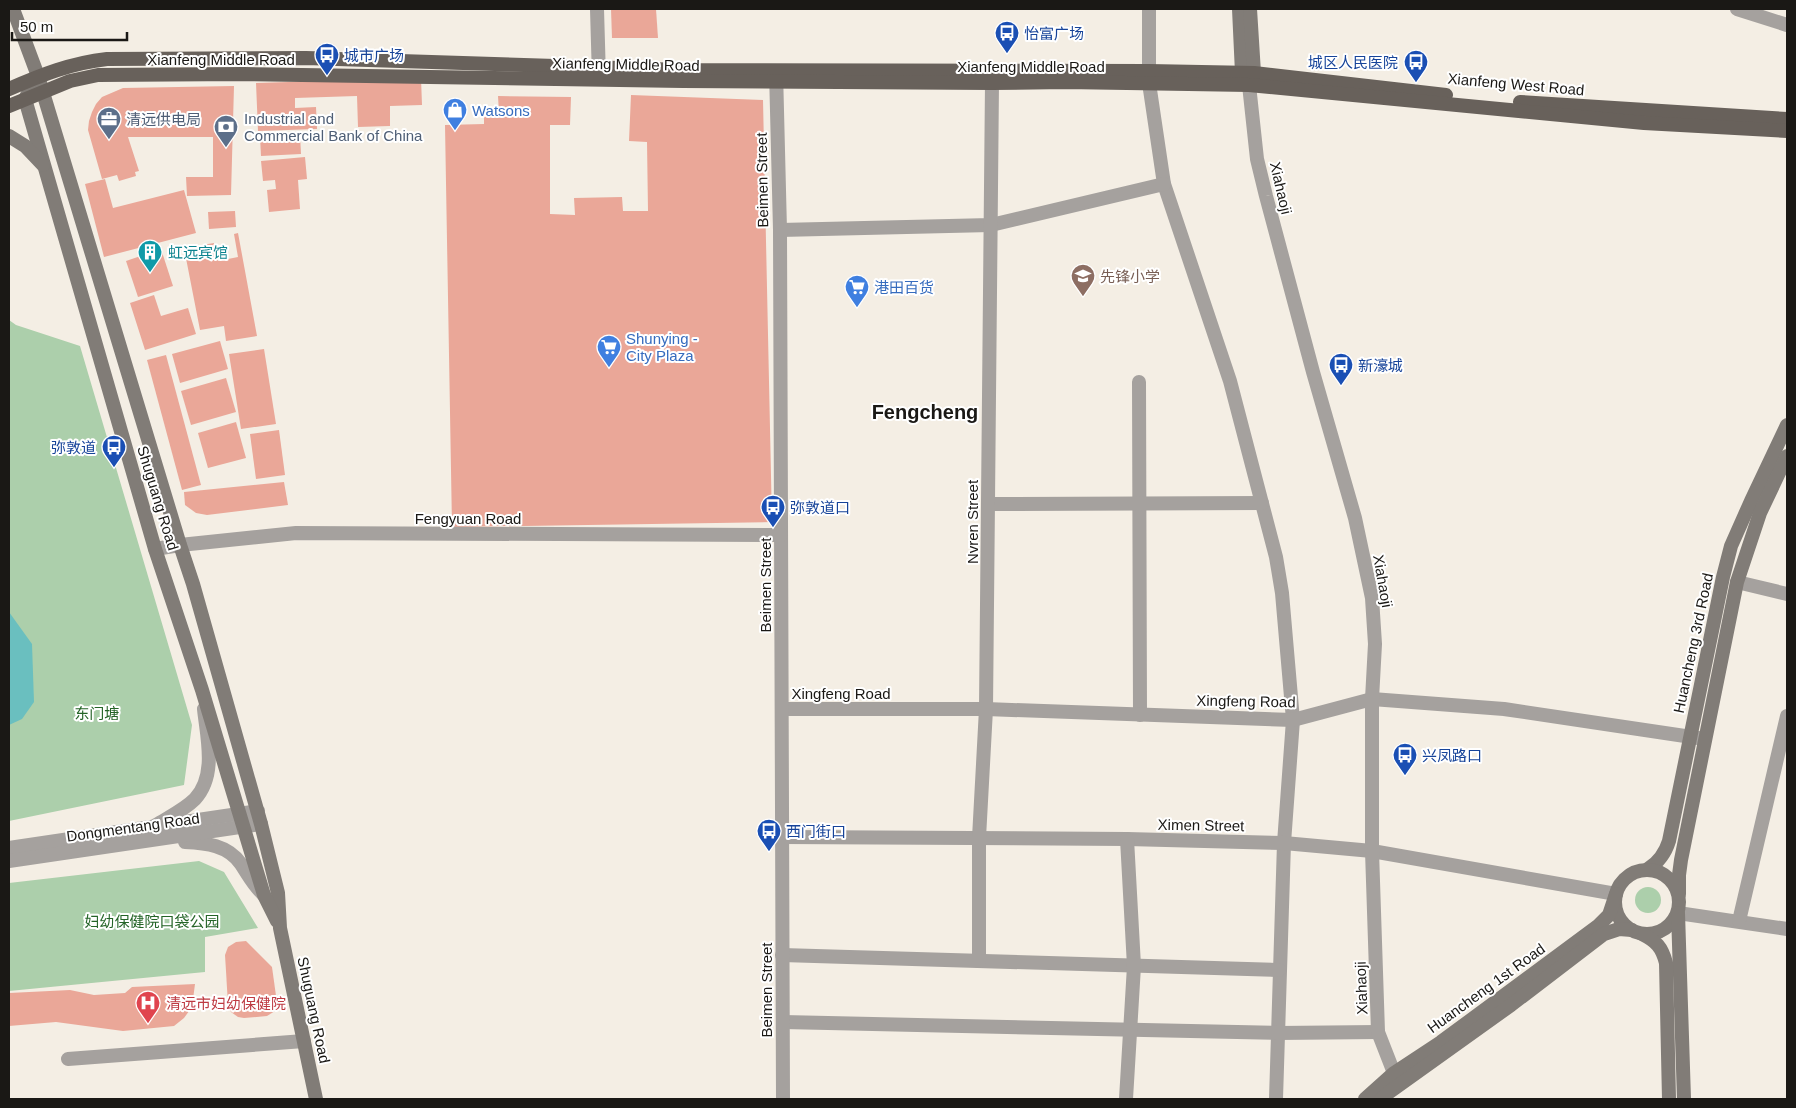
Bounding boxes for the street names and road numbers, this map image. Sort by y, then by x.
street label: Xianfeng Middle Road [147,51,295,68]
street label: Xianfeng Middle Road [552,54,700,74]
street label: Xianfeng Middle Road [957,58,1105,75]
street label: Xianfeng West Road [1447,70,1585,98]
street label: Beimen Street [753,132,771,228]
street label: Xiahaoji [1267,160,1295,216]
street label: Shuguang Road [134,444,182,552]
street label: Nvren Street [964,479,981,564]
street label: Fengyuan Road [415,510,521,527]
street label: Beimen Street [757,537,774,633]
street label: Xiahaoji [1370,553,1396,609]
street label: Huancheng 3rd Road [1670,571,1716,715]
street label: Xingfeng Road [791,685,891,702]
street label: Xingfeng Road [1196,692,1296,710]
street label: Dongmentang Road [65,809,201,845]
street label: Ximen Street [1157,816,1245,834]
street label: Huancheng 1st Road [1424,940,1548,1036]
street label: Beimen Street [758,942,775,1038]
street label: Shuguang Road [294,955,334,1065]
street label: Xiahaoji [1352,961,1370,1015]

